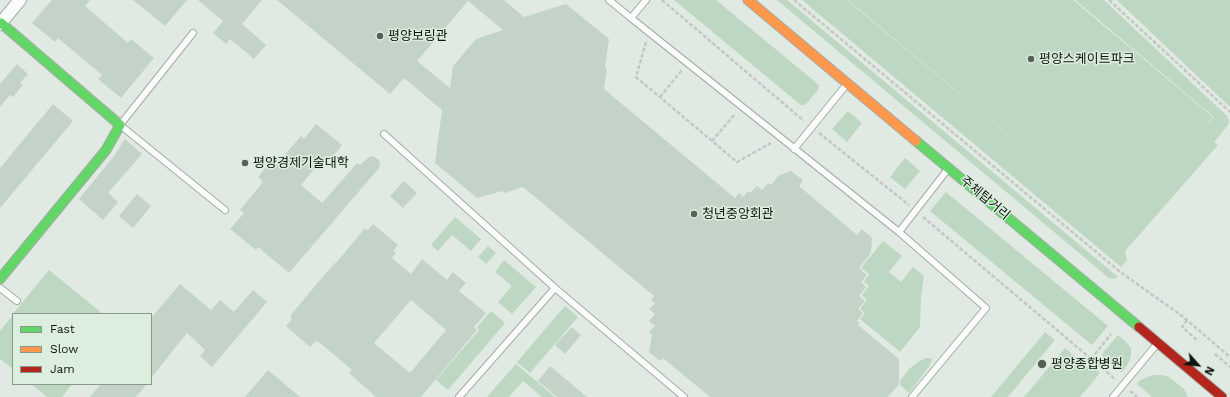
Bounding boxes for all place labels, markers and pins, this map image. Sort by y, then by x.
place label: 평양보링관 [388,28,448,44]
marker: 평양보링관 [375,31,385,41]
place label: 평양스케이트파크 [1039,51,1135,67]
marker: 평양스케이트파크 [1026,54,1036,64]
place label: 평양경제기술대학 [253,155,349,171]
marker: 평양경제기술대학 [240,158,250,168]
place label: 청년중앙회관 [702,206,774,222]
marker: 청년중앙회관 [689,209,699,219]
place label: 평양종합병원 [1051,356,1123,372]
marker: 평양종합병원 [1036,358,1048,370]

